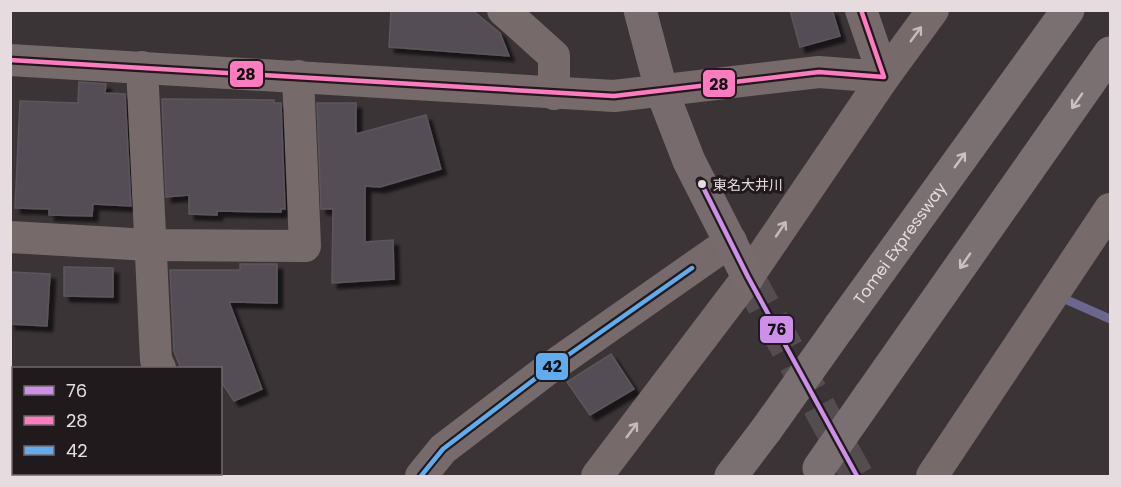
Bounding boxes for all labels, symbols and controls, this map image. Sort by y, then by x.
one-way arrow [910,27,922,43]
line badge: 28 [229,60,264,88]
text: 28 [236,63,256,86]
line badge: 28 [702,69,736,98]
text: 28 [709,73,729,96]
one-way arrow [1071,93,1083,109]
one-way arrow [954,152,967,168]
place label: 東名大井川 [713,175,783,195]
marker: 東名大井川 [696,178,708,190]
street label: Tomei Expressway [848,178,952,309]
one-way arrow [775,221,787,238]
one-way arrow [959,252,971,268]
line badge: 76 [759,315,794,344]
text: 76 [768,318,786,341]
line badge: 42 [535,352,569,381]
text: 42 [542,355,562,378]
legend [12,367,222,475]
text: 76 [66,378,87,403]
text: 28 [66,408,88,433]
one-way arrow [625,422,638,438]
text: 42 [66,438,88,463]

